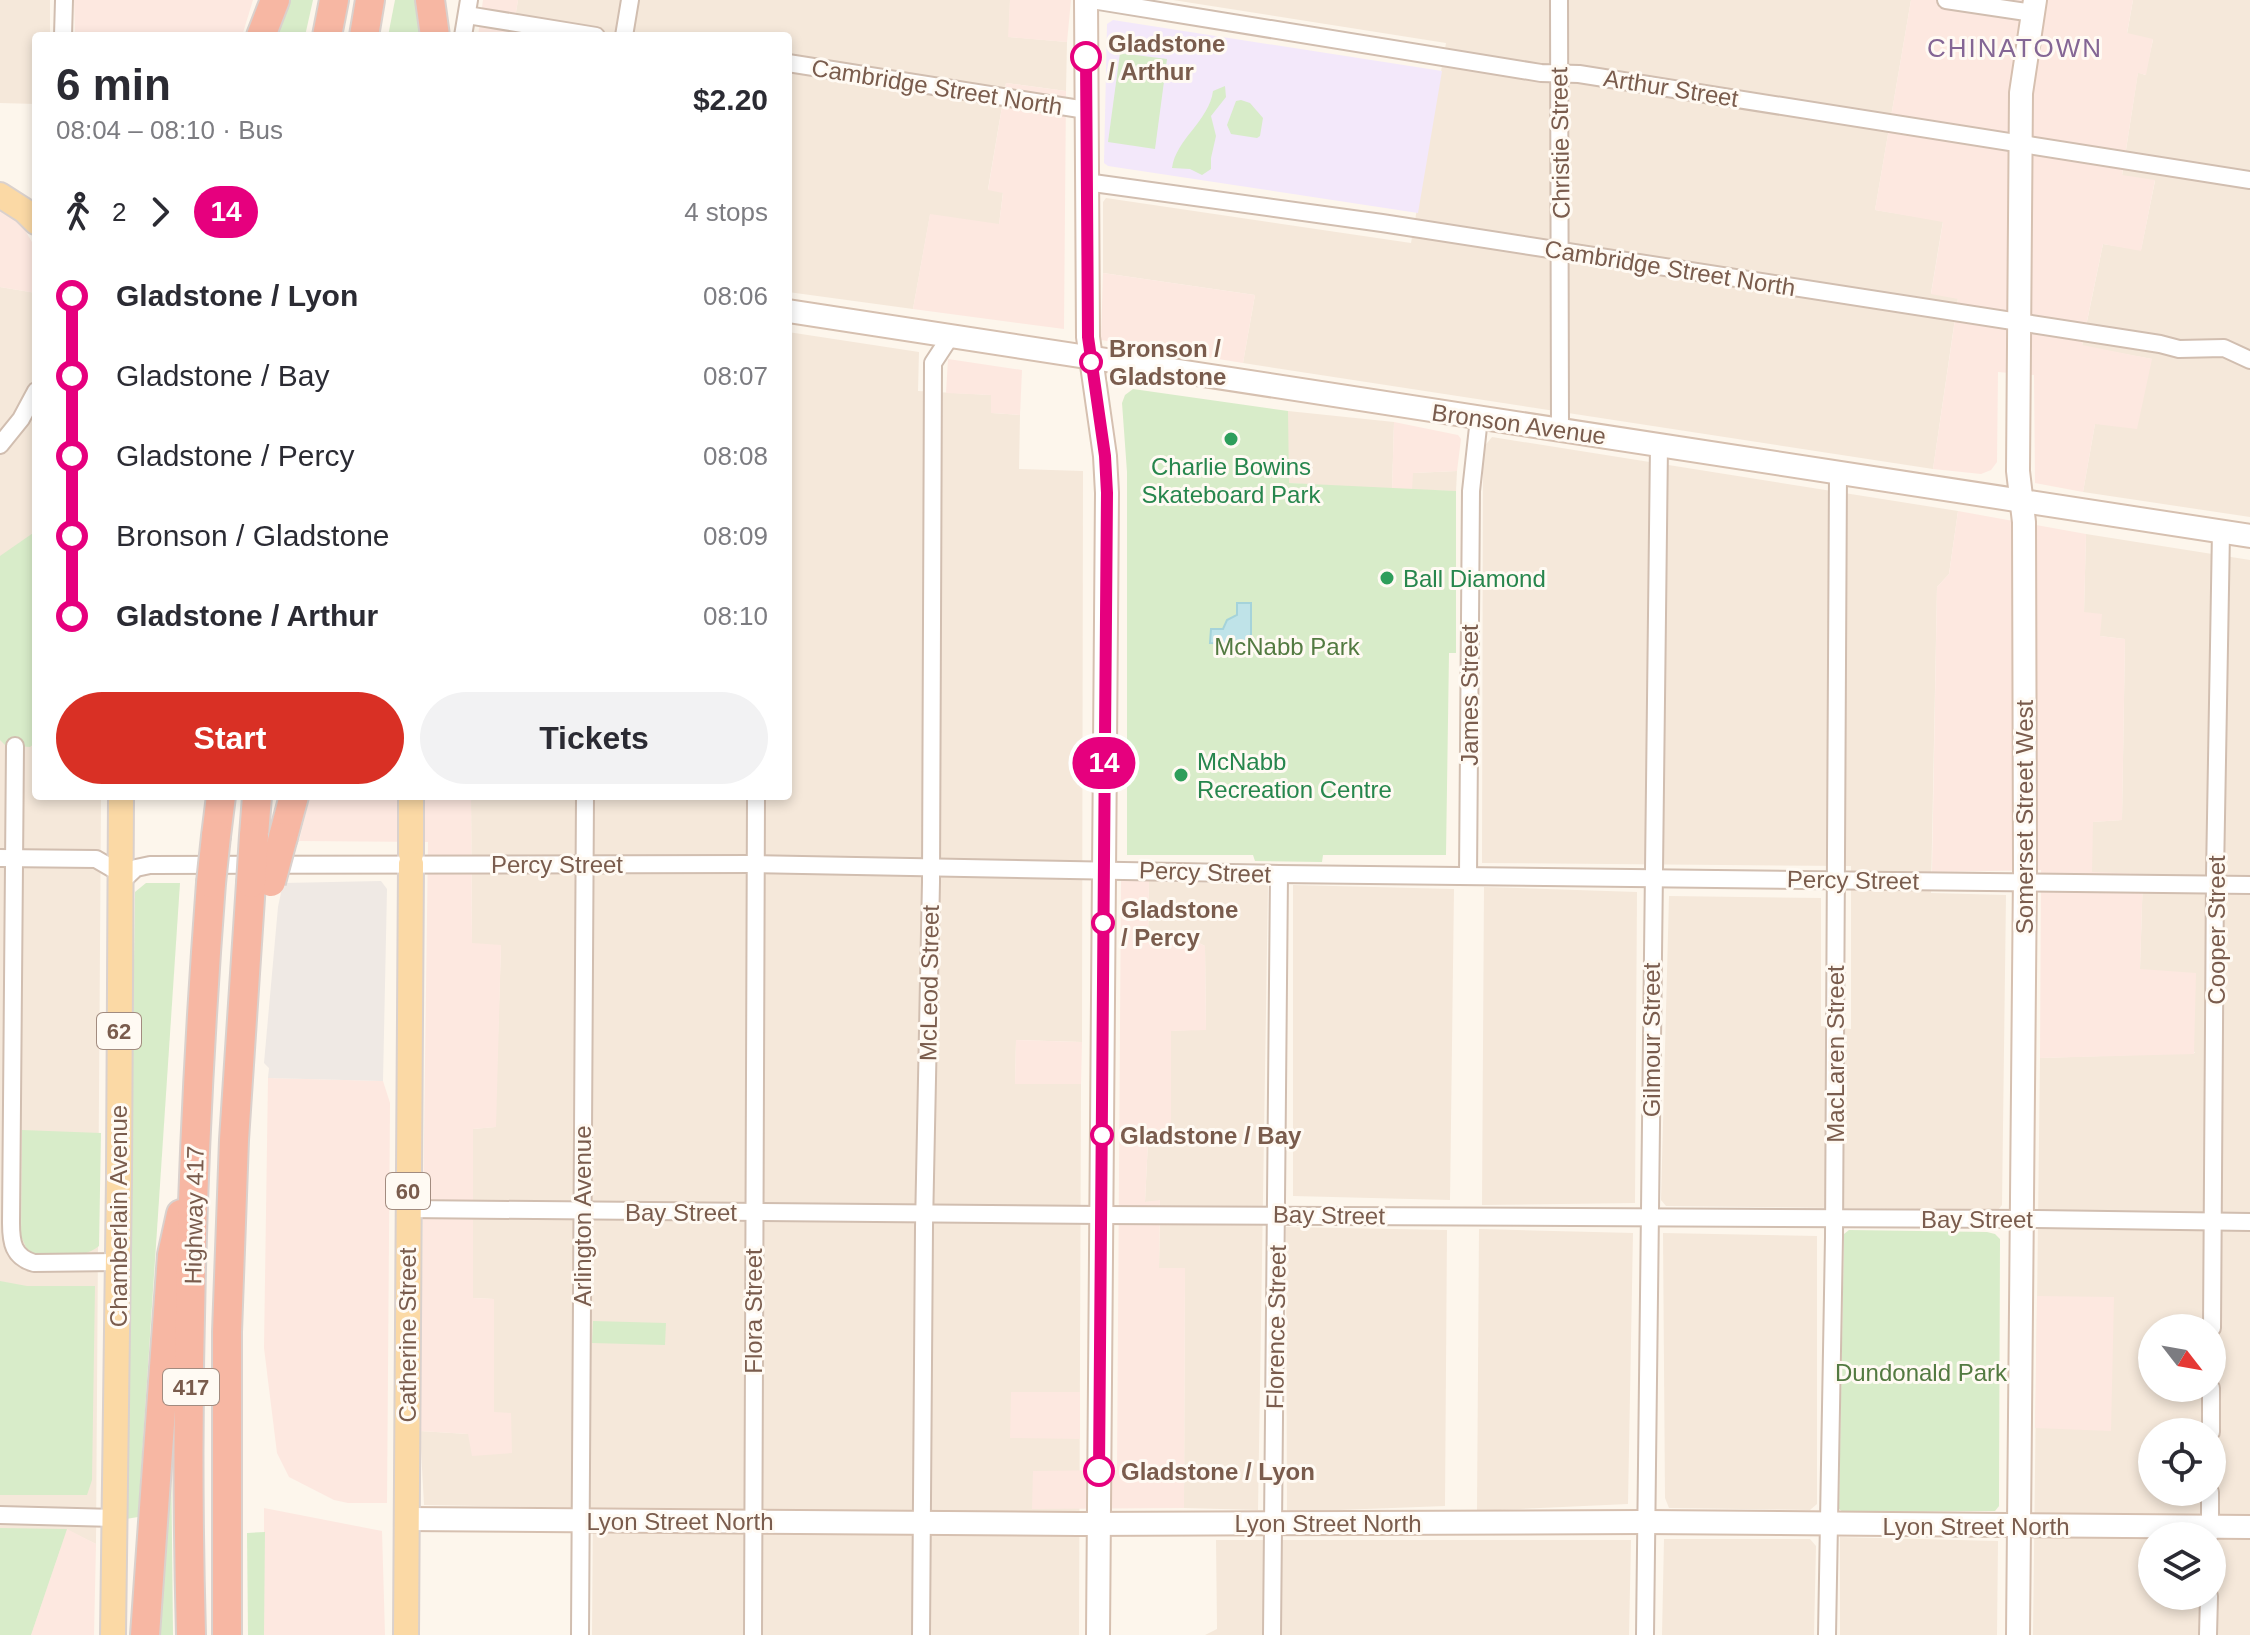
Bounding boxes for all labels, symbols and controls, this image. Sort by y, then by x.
place label: Gladstone / Arthur [1108,30,1225,85]
district label: CHINATOWN [1927,33,2103,63]
marker: Gladstone / Arthur [1071,42,1101,72]
street label: Cambridge Street North [810,54,1064,120]
text: 6 min [56,60,171,109]
street label: Arthur Street [1602,64,1741,112]
street label: Christie Street [1545,66,1575,219]
text: $2.20 [693,83,768,116]
text: 08:04 – 08:10 · Bus [56,115,283,145]
icon: walk [56,190,100,234]
icon: forward [138,190,182,234]
text: 14 [210,196,242,227]
text: 2 [112,197,126,227]
text: 4 stops [684,197,768,227]
street label: Cambridge Street North [1543,235,1797,301]
text: Gladstone / Lyon [116,279,358,312]
text: 08:06 [703,281,768,311]
place label: Bronson / Gladstone [1109,335,1226,390]
marker: Bronson / Gladstone [1080,351,1102,373]
text: Gladstone / Bay [116,359,329,392]
text: 08:07 [703,361,768,391]
street label: Bronson Avenue [1430,398,1608,450]
marker: Charlie Bowins Skateboard Park [1222,430,1240,448]
text: Gladstone / Percy [116,439,354,472]
text: 08:08 [703,441,768,471]
place label: Charlie Bowins Skateboard Park [1142,453,1321,508]
text: Bronson / Gladstone [116,519,390,552]
text: 08:09 [703,521,768,551]
place label: Ball Diamond [1403,565,1546,592]
marker: Ball Diamond [1378,569,1396,587]
text: Gladstone / Arthur [116,599,378,632]
text: 08:10 [703,601,768,631]
street label: James Street [1456,624,1483,766]
park label: McNabb Park [1214,633,1361,660]
button: Start [56,692,404,784]
button: Tickets [420,692,768,784]
street label: Somerset Street West [2011,700,2038,934]
line badge: 14 [1068,737,1140,789]
text: 14 [1088,747,1120,778]
place label: McNabb Recreation Centre [1197,748,1392,803]
marker: McNabb Recreation Centre [1172,766,1190,784]
street label: Percy Street [491,851,623,878]
street label: Cooper Street [2203,855,2230,1005]
street label: Percy Street [1139,856,1272,888]
street label: Percy Street [1787,865,1920,895]
place label: Gladstone / Percy [1121,896,1238,951]
street label: McLeod Street [914,904,944,1061]
marker: Gladstone / Percy [1092,912,1114,934]
street label: Gilmour Street [1638,962,1665,1117]
street label: MacLaren Street [1822,965,1849,1143]
road number: 62 [97,1013,141,1049]
street label: Chamberlain Avenue [105,1105,132,1327]
place label: Gladstone / Bay [1120,1122,1302,1149]
marker: Gladstone / Bay [1091,1124,1113,1146]
street label: Arlington Avenue [569,1125,596,1307]
street label: Highway 417 [179,1145,209,1285]
road number: 60 [386,1173,430,1209]
street label: Bay Street [625,1199,737,1226]
street label: Bay Street [1273,1201,1386,1229]
street label: Bay Street [1921,1206,2033,1233]
street label: Florence Street [1261,1244,1291,1409]
street label: Catherine Street [394,1247,421,1422]
street label: Flora Street [740,1248,767,1374]
north arrow [2138,1314,2226,1402]
map controls [2138,1314,2226,1610]
park label: Dundonald Park [1835,1359,2008,1386]
road number: 417 [163,1369,219,1405]
button: locate [2138,1418,2226,1506]
marker: Gladstone / Lyon [1084,1456,1114,1486]
place label: Gladstone / Lyon [1121,1458,1315,1485]
street label: Lyon Street North [586,1508,774,1535]
street label: Lyon Street North [1234,1510,1422,1537]
street label: Lyon Street North [1882,1513,2070,1540]
button: layers [2138,1522,2226,1610]

